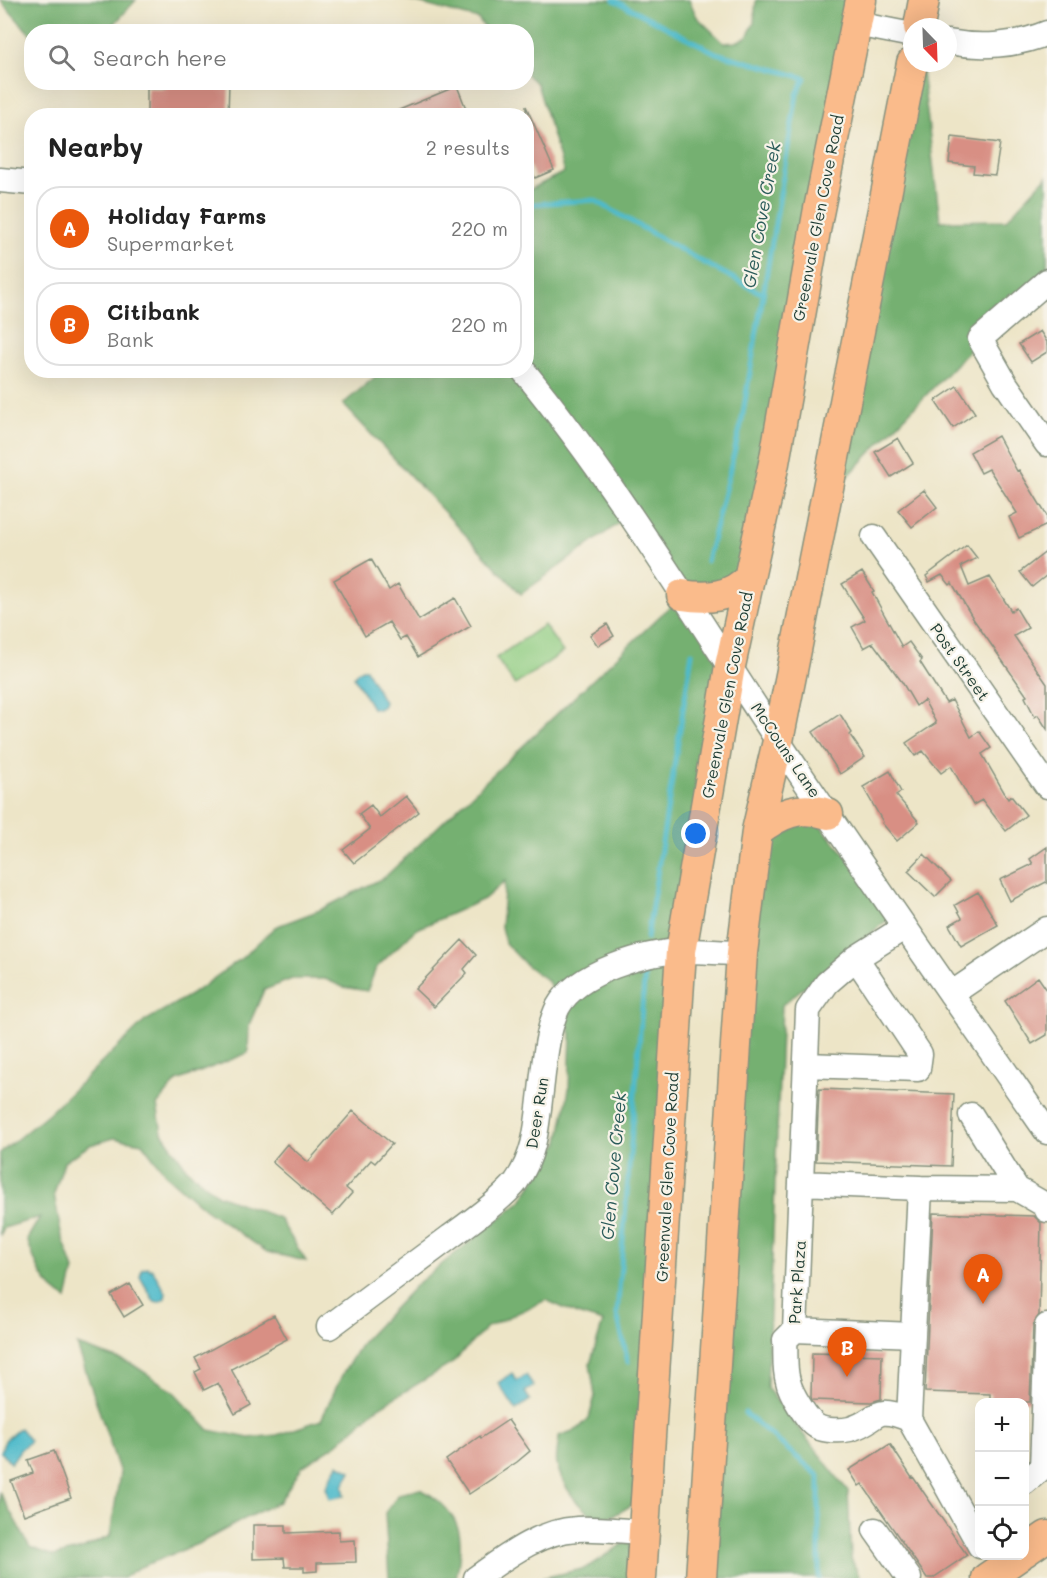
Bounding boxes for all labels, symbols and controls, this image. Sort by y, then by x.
north arrow [903,18,957,72]
search box [24,24,534,90]
icon: search [45,41,78,74]
text: Search here [93,43,227,72]
street label: Greenvale Glen Cove Road [787,113,848,323]
text: Nearby [48,130,143,164]
text: 2 results [426,134,510,160]
water label: Glen Cove Creek [736,139,786,290]
text: Holiday Farms [107,201,266,230]
text: A [63,215,76,241]
text: 220 m [451,215,508,241]
text: Supermarket [107,230,234,256]
text: Citibank [107,297,200,326]
text: B [63,311,76,337]
text: 220 m [451,311,508,337]
text: Bank [107,326,154,352]
street label: Greenvale Glen Cove Road [696,590,757,800]
street label: Post Street [926,619,995,705]
street label: McCouns Lane [747,698,826,801]
your location [681,819,710,848]
street label: Greenvale Glen Cove Road [651,1072,682,1282]
street label: Deer Run [521,1076,552,1150]
water label: Glen Cove Creek [595,1091,631,1241]
street label: Park Plaza [783,1239,810,1325]
pin: A [964,1254,1002,1304]
pin: B [828,1328,866,1377]
map controls [975,1398,1029,1560]
button: + [975,1398,1029,1452]
button: − [975,1452,1029,1506]
button: locate [975,1506,1029,1560]

